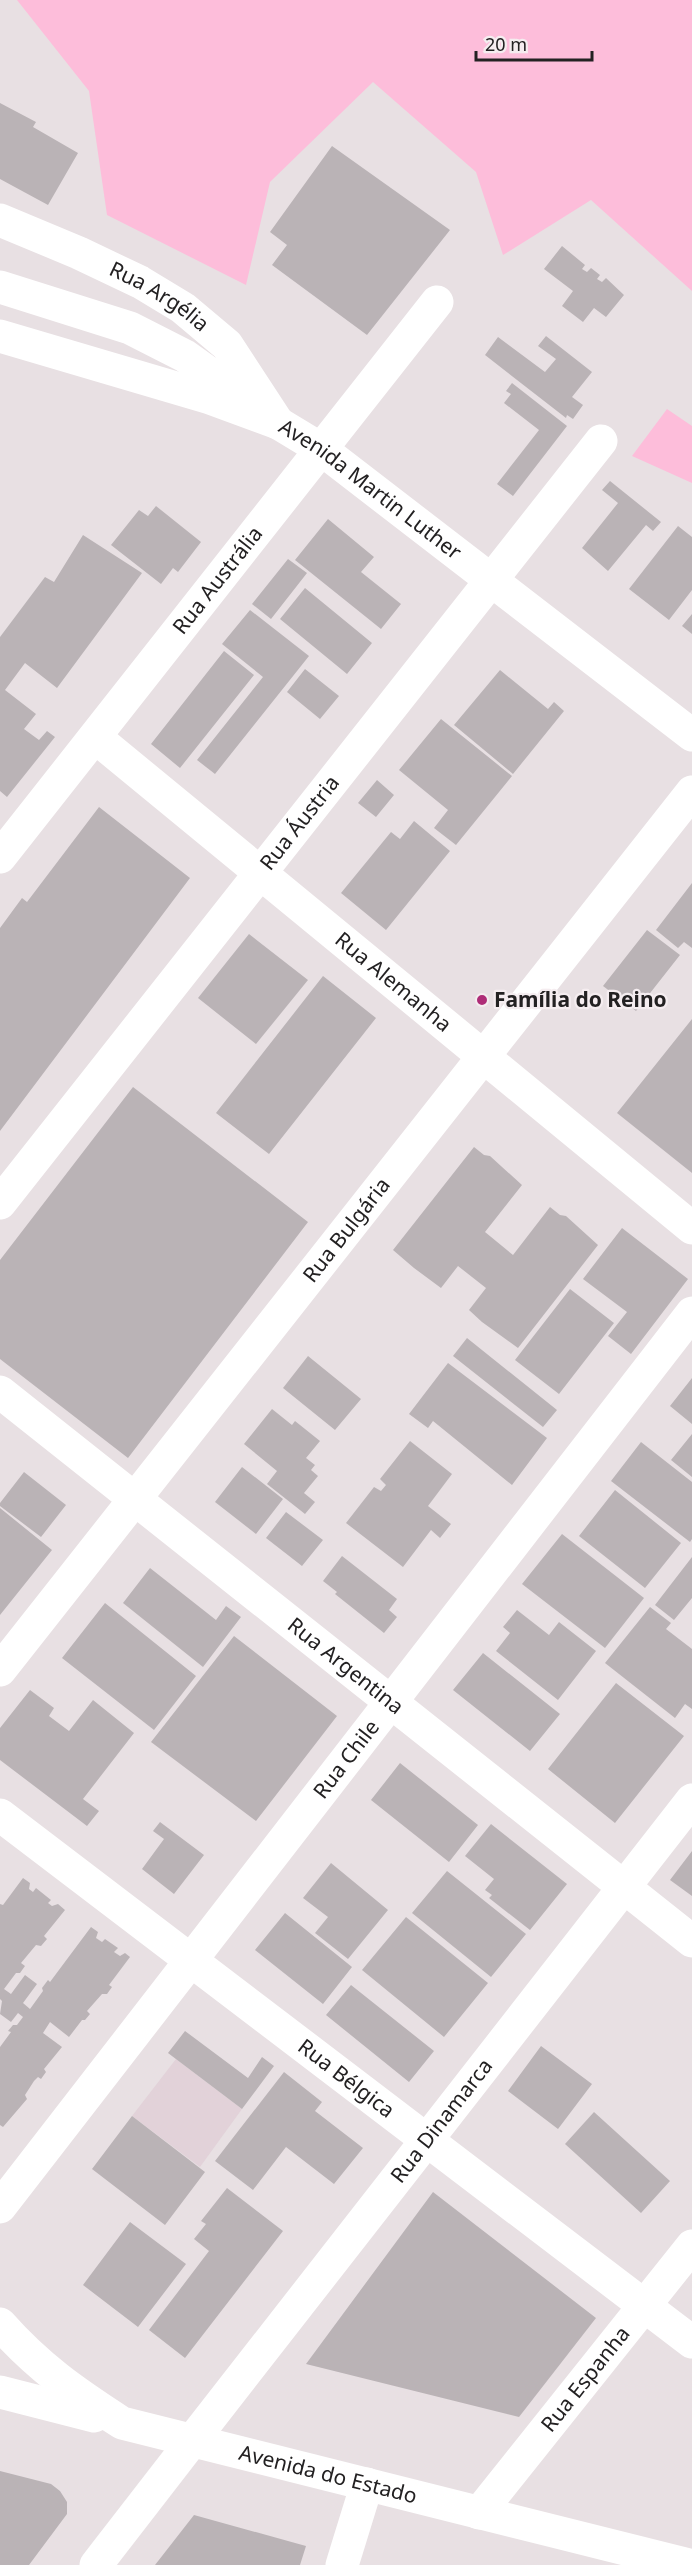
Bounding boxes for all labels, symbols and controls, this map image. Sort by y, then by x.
scale bar [476,24,592,62]
text: 20 m [485,32,527,56]
street label: Rua Argélia [105,255,216,337]
street label: Avenida Martin Luther [274,412,468,566]
street label: Rua Austrália [166,520,268,640]
street label: Rua Áustria [253,769,345,875]
street label: Rua Alemanha [330,925,458,1038]
place label: Família do Reino [494,985,667,1013]
marker: Família do Reino [475,993,489,1007]
street label: Rua Bulgária [296,1171,396,1288]
street label: Rua Argentina [282,1611,410,1720]
street label: Rua Chile [306,1714,385,1804]
street label: Rua Bélgica [293,2032,401,2124]
street label: Rua Dinamarca [384,2052,498,2188]
street label: Rua Espanha [534,2320,636,2437]
street label: Avenida do Estado [236,2438,420,2509]

